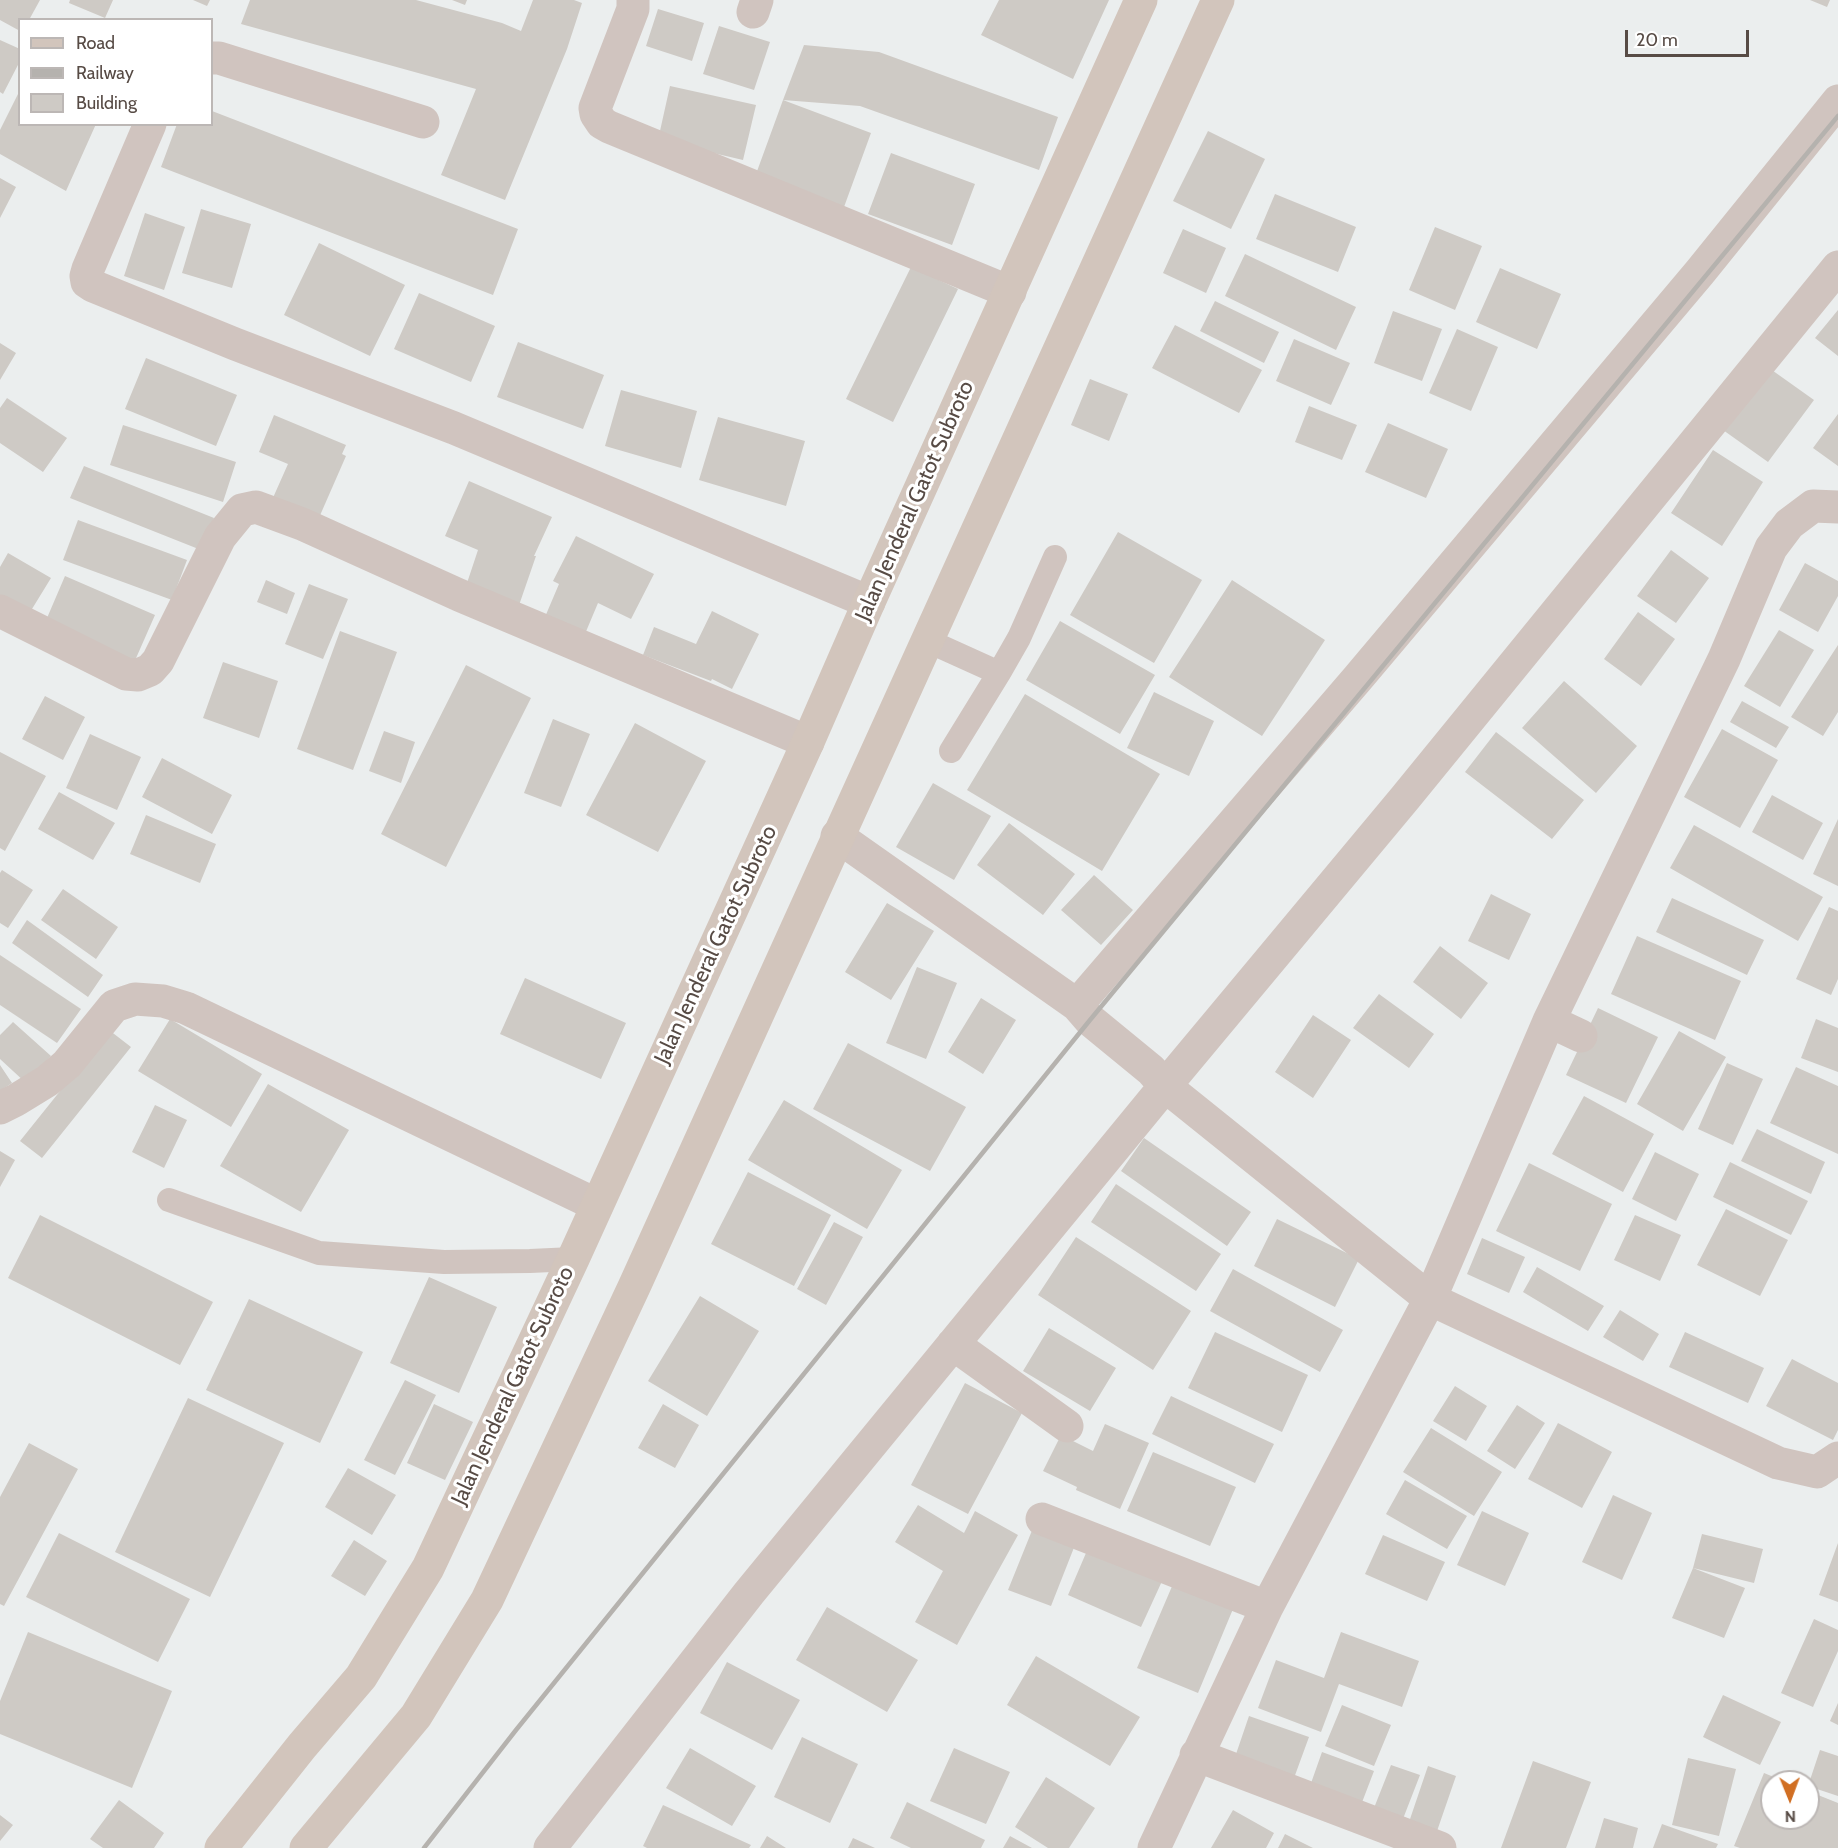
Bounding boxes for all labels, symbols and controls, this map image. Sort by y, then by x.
legend [18,18,213,126]
scale bar [1628,18,1752,56]
text: 20 m [1636,29,1678,51]
text: Road [76,32,115,54]
text: Railway [76,62,134,84]
text: Building [76,92,137,114]
street label: Jalan Jenderal Gatot Subroto [850,377,980,625]
street label: Jalan Jenderal Gatot Subroto [649,822,783,1068]
street label: Jalan Jenderal Gatot Subroto [446,1263,580,1509]
north arrow [1760,1770,1820,1830]
text: N [1784,1807,1796,1826]

